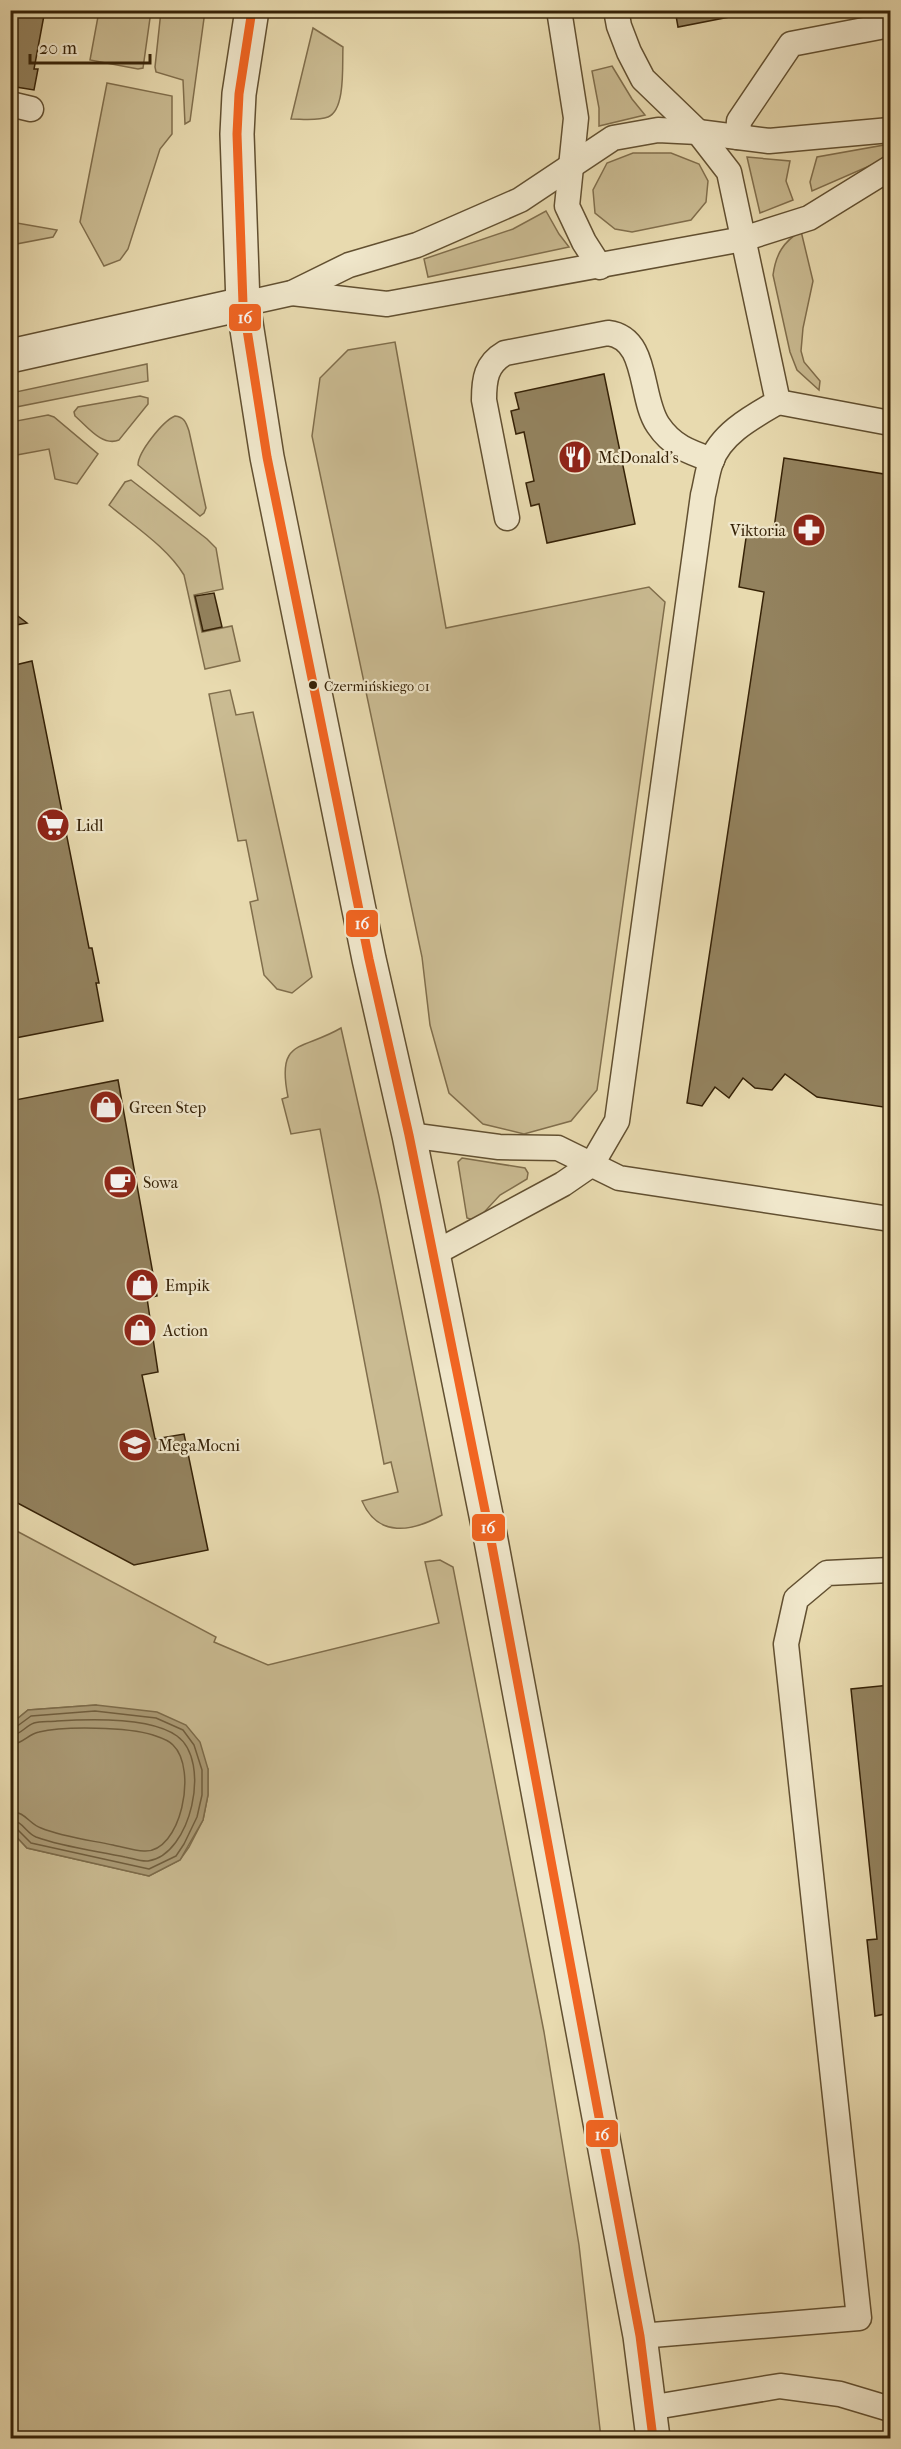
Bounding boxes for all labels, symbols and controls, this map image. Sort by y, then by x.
scale bar [30,27,150,65]
text: 20 m [39,38,77,59]
line badge: 16 [228,303,262,332]
text: 16 [238,308,252,327]
restaurant icon: McDonald's [557,439,593,475]
place label: McDonald's [598,448,679,467]
pharmacy icon: Viktoria [791,512,827,548]
place label: Viktoria [729,521,787,540]
place label: Czermińskiego 01 [324,678,430,695]
marker: Czermińskiego 01 [307,679,319,691]
supermarket icon: Lidl [35,807,71,843]
place label: Lidl [76,816,104,835]
line badge: 16 [345,909,379,938]
text: 16 [355,914,369,933]
shop icon: Green Step [88,1089,124,1125]
place label: Green Step [129,1098,206,1117]
cafe icon: Sowa [102,1164,138,1200]
place label: Sowa [143,1173,179,1192]
shop icon: Empik [124,1267,160,1303]
place label: Empik [165,1276,210,1295]
shop icon: Action [122,1312,158,1348]
place label: Action [162,1321,209,1340]
school or university icon: MegaMocni [117,1427,153,1463]
place label: MegaMocni [158,1436,240,1455]
line badge: 16 [471,1513,506,1542]
text: 16 [481,1518,495,1537]
line badge: 16 [585,2119,619,2148]
text: 16 [595,2125,609,2144]

